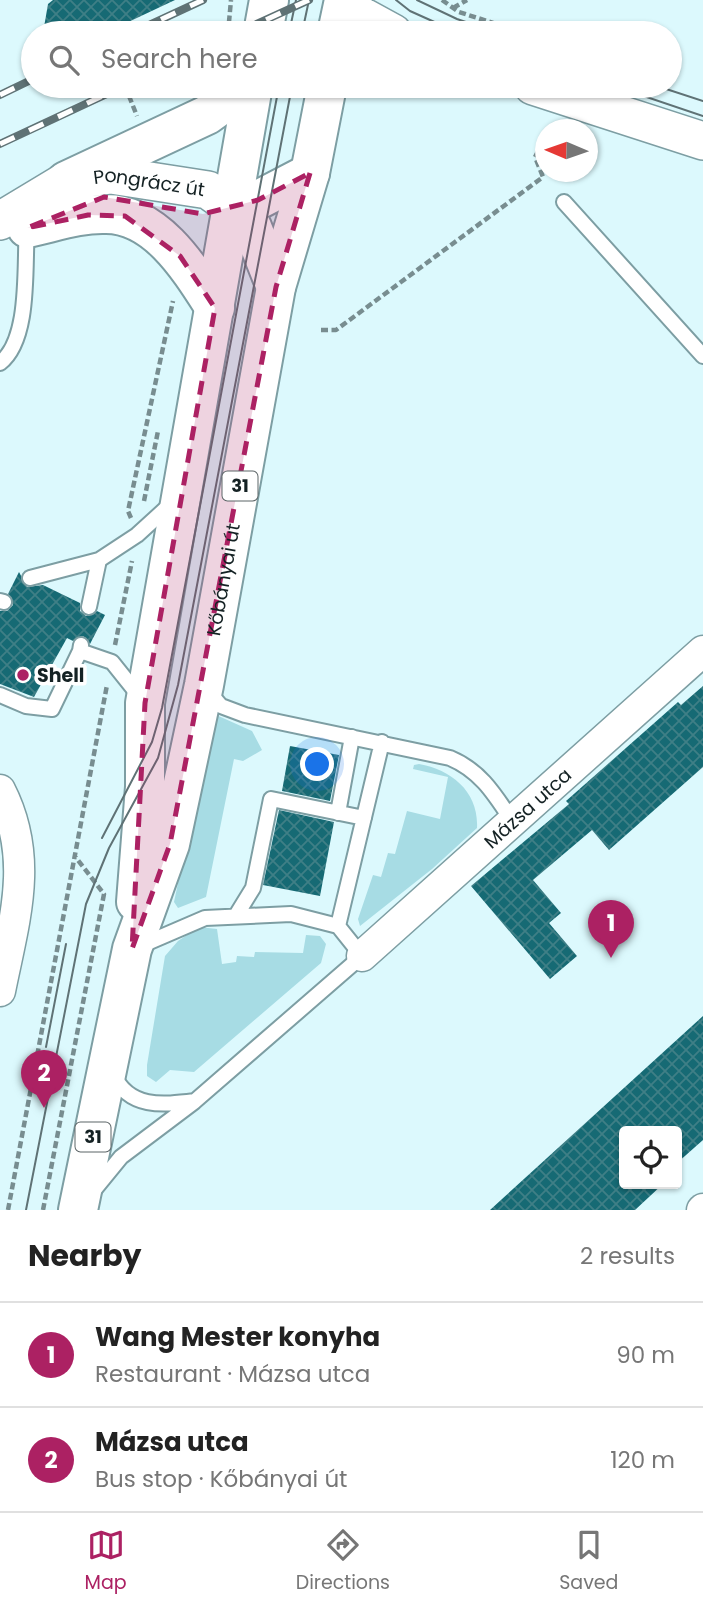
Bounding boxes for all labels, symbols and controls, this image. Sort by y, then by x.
search box [21,21,682,98]
icon: search [45,41,83,79]
text: Search here [101,41,258,77]
north arrow [535,119,598,182]
street label: Pongrácz út [92,161,207,203]
road number: 31 [222,472,258,500]
street label: Kőbányai út [200,521,247,638]
place label: Shell [37,662,84,689]
marker: Shell [15,667,31,683]
your location [300,747,334,781]
street label: Mázsa utca [478,762,578,855]
pin: 1 [588,900,634,958]
pin: 2 [21,1050,67,1108]
road number: 31 [76,1122,110,1152]
map controls [619,1126,682,1189]
button: locate [619,1126,682,1189]
text: Nearby [28,1234,142,1277]
text: 2 results [580,1240,675,1272]
text: Wang Mester konyha [95,1319,380,1355]
text: 1 [47,1339,55,1371]
text: 90 m [616,1339,675,1371]
text: Restaurant · Mázsa utca [95,1358,370,1390]
text: Mázsa utca [95,1424,249,1460]
text: 2 [44,1444,58,1476]
text: 120 m [610,1444,675,1476]
text: Bus stop · Kőbányai út [95,1463,347,1495]
tab: Map [85,1526,127,1597]
tab: Directions [296,1526,390,1597]
tab: Saved [559,1526,618,1597]

